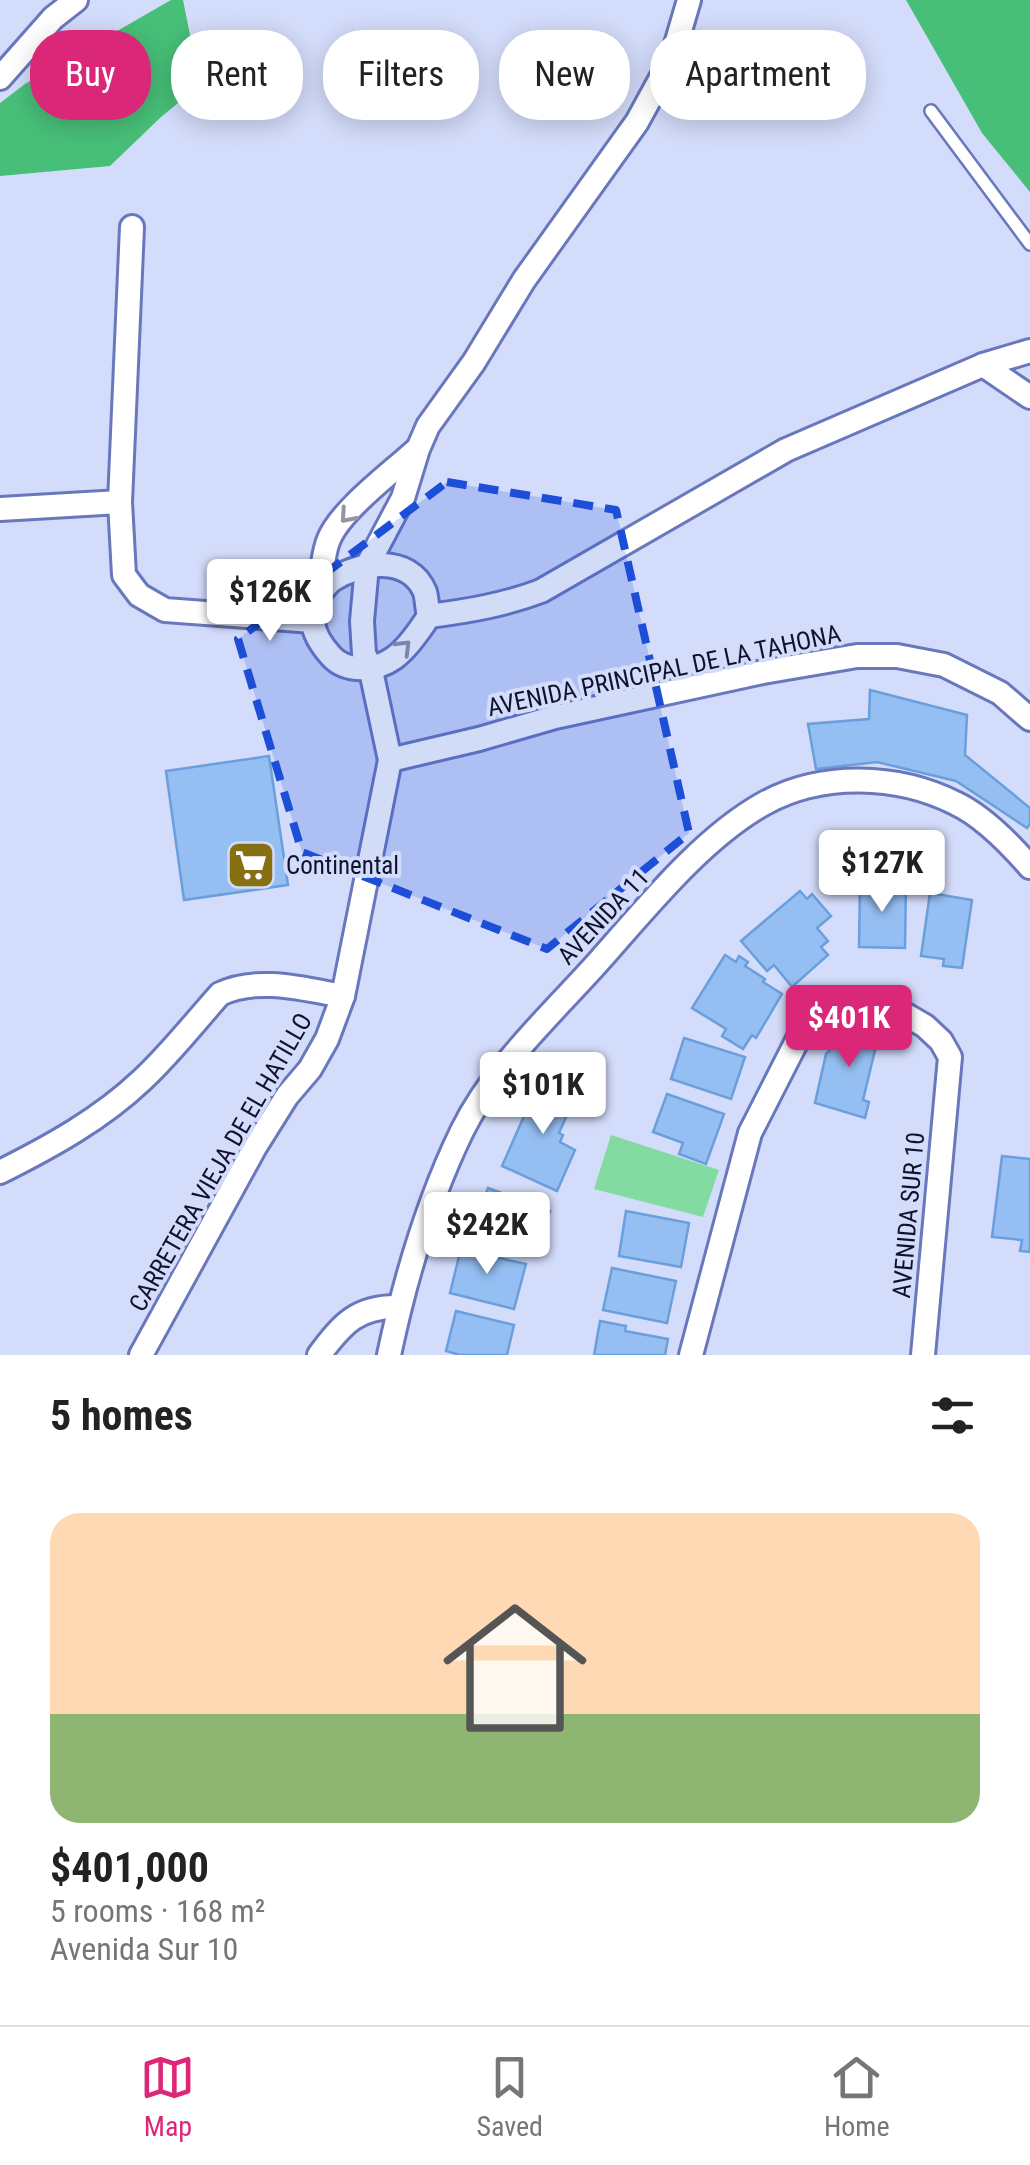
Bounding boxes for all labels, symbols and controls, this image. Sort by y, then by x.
chip: Buy [30,30,151,120]
chip: Rent [171,30,303,120]
chip: Filters [323,30,479,120]
chip: New [499,30,630,120]
chip: Apartment [650,30,866,120]
one-way arrow [341,504,359,522]
pin: $126K [200,559,340,644]
text: $126K [229,572,311,610]
street label: AVENIDA PRINCIPAL DE LA TAHONA [485,619,843,722]
one-way arrow [392,641,410,659]
pin: $127K [812,830,952,915]
supermarket icon: Continental [225,839,277,891]
text: $127K [841,843,923,881]
place label: Continental [286,851,399,880]
street label: AVENIDA 11 [552,862,655,970]
pin: $401K [779,985,919,1070]
text: $401K [808,998,890,1036]
street label: CARRETERA VIEJA DE EL HATILLO [123,1008,318,1317]
pin: $101K [473,1052,613,1137]
text: $101K [502,1065,584,1103]
street label: AVENIDA SUR 10 [887,1131,930,1299]
pin: $242K [417,1192,557,1277]
text: $242K [446,1205,528,1243]
icon: filters [925,1388,980,1443]
text: 5 homes [50,1391,193,1440]
icon: home [425,1578,605,1758]
text: $401,000 [50,1843,209,1892]
text: 5 rooms · 168 m² [50,1892,265,1930]
text: Avenida Sur 10 [50,1930,238,1968]
tab: Map [140,2050,195,2143]
tab: Saved [476,2050,543,2143]
tab: Home [824,2050,890,2143]

